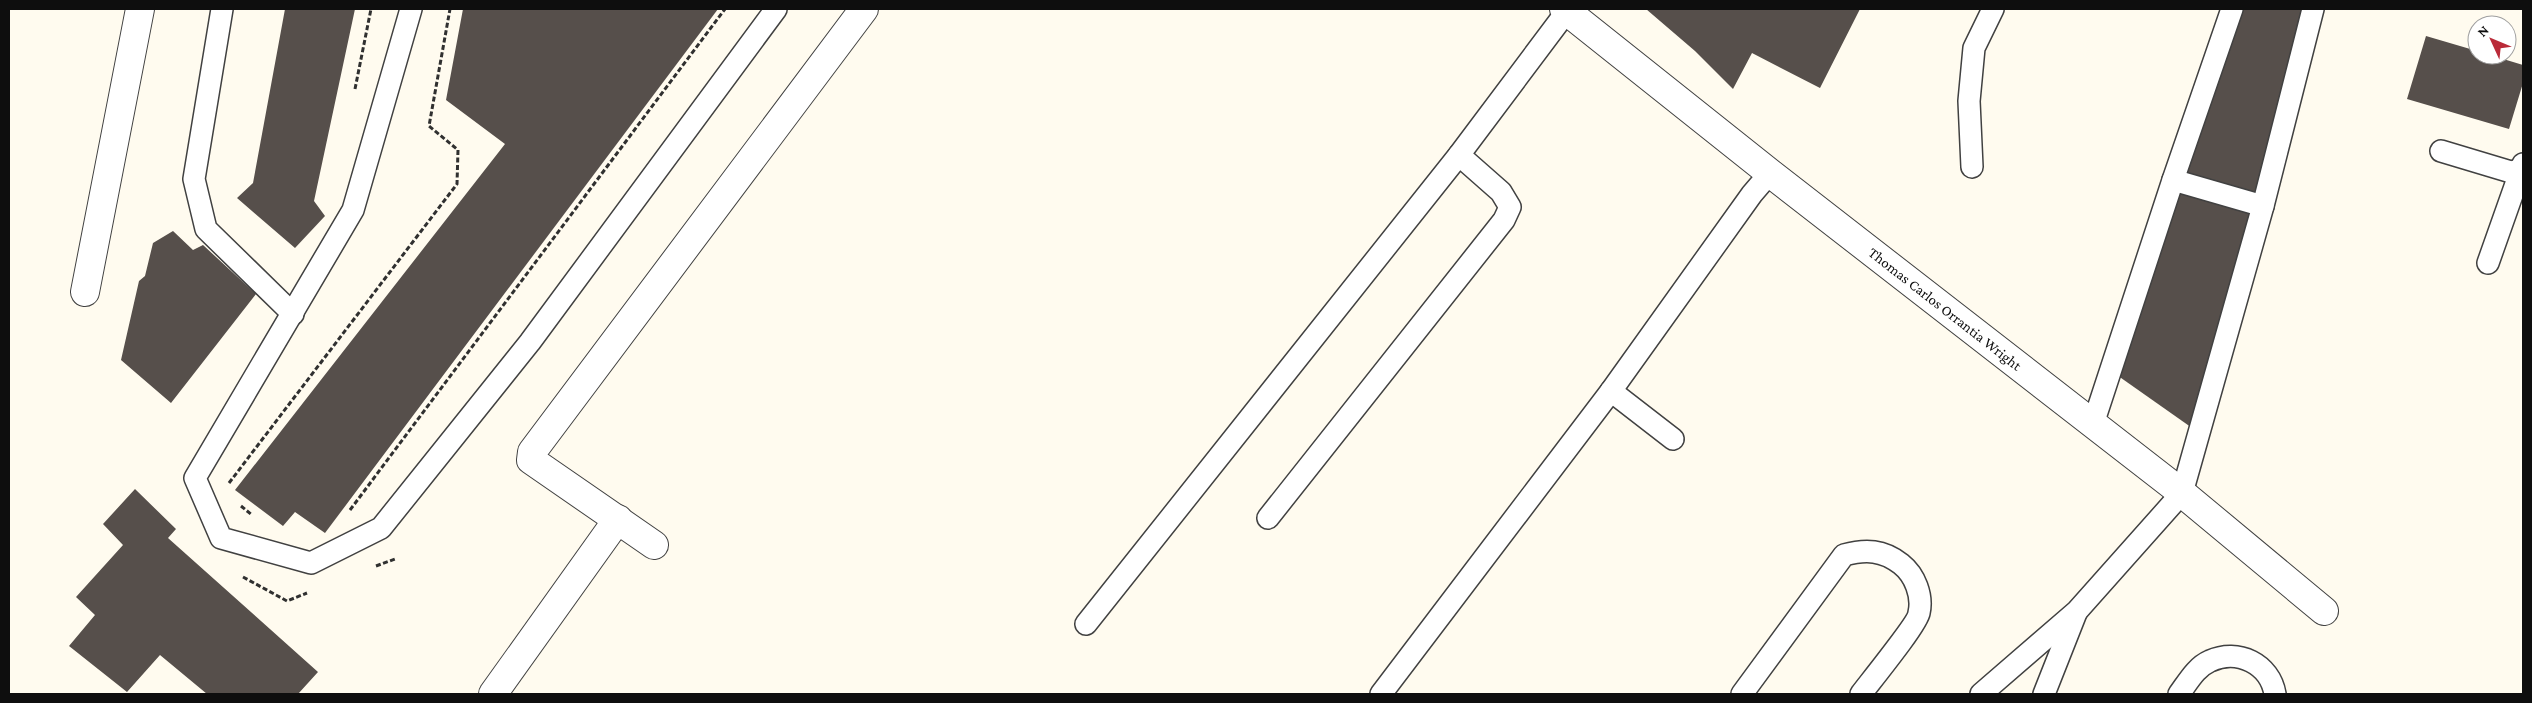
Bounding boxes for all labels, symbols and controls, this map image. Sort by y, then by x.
north arrow [2467,15,2517,65]
text: N [2474,22,2492,40]
street label: Thomas Carlos Orrantia Wright [1865,244,2025,375]

